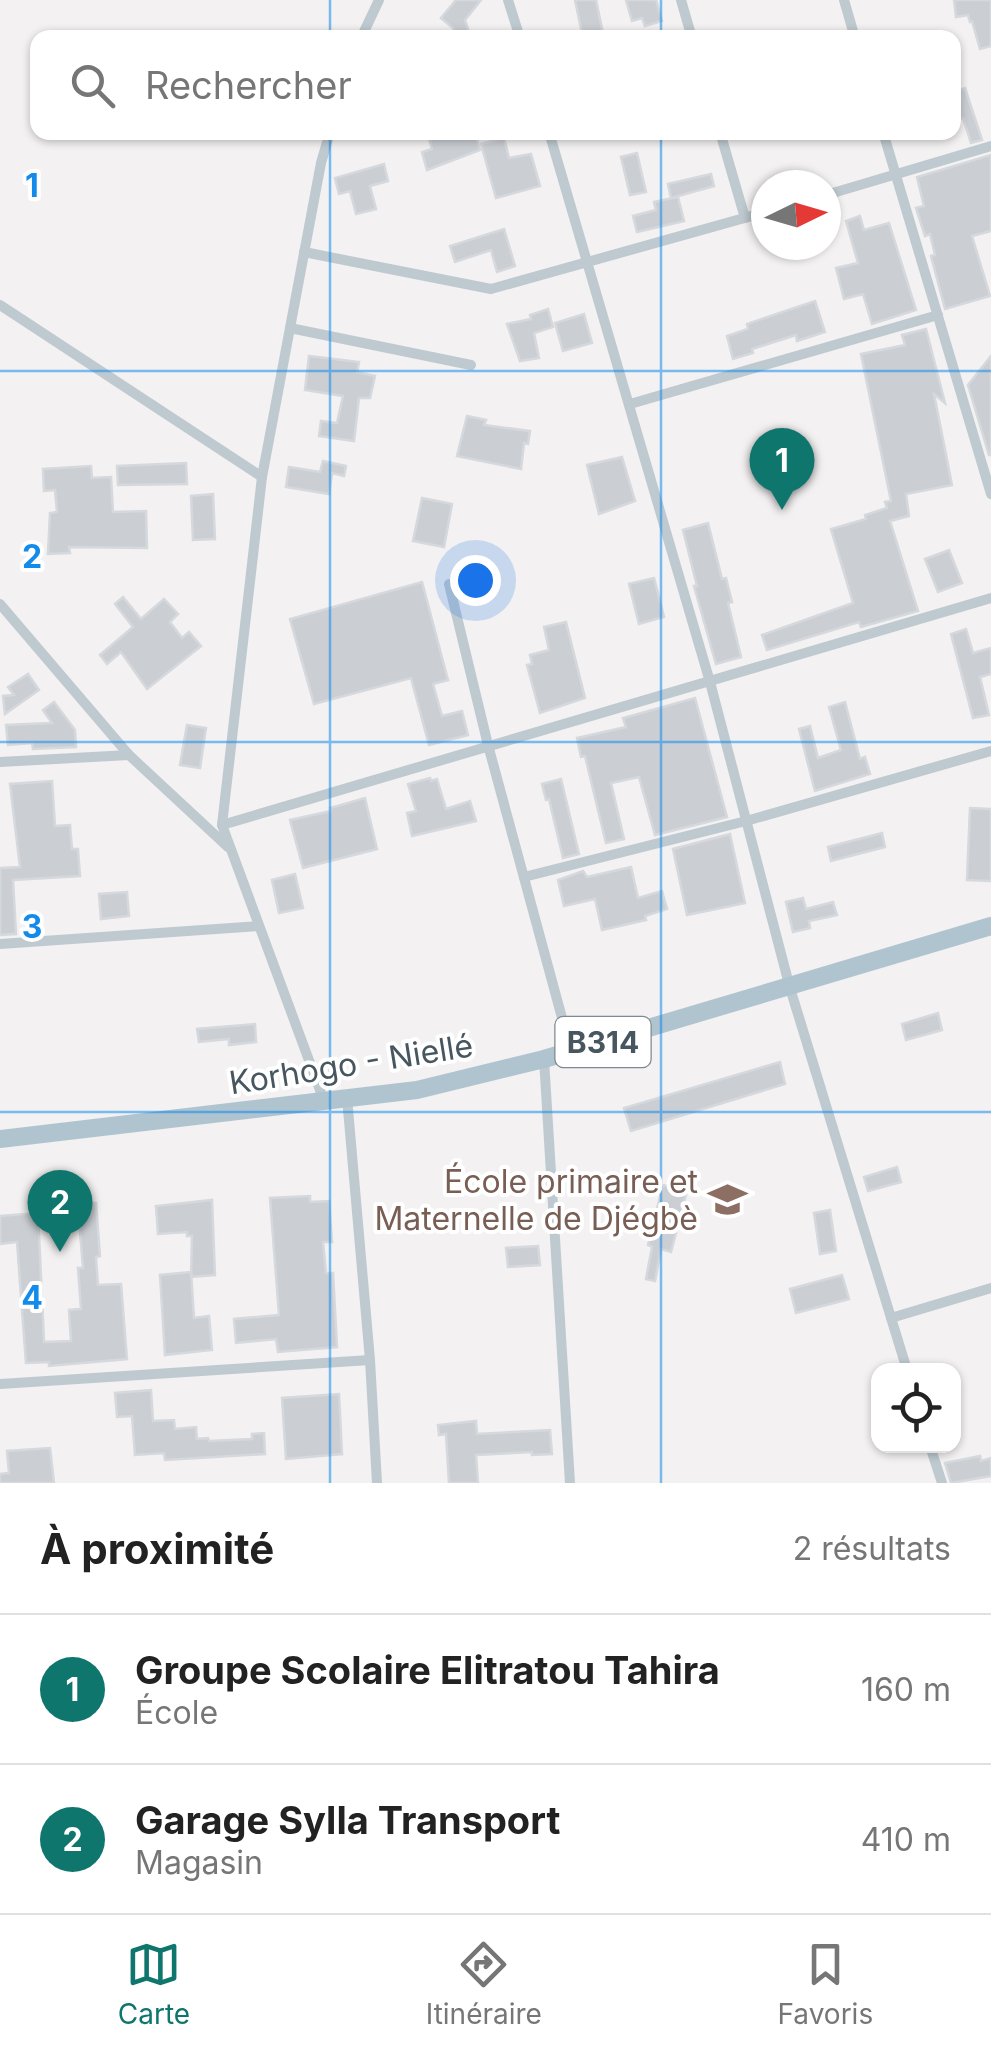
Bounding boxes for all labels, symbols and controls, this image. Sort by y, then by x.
search box [30,30,961,140]
icon: search [65,58,120,113]
text: Rechercher [145,62,352,108]
text: 1 [25,166,39,205]
north arrow [751,170,841,260]
pin: 1 [750,428,814,510]
text: 2 [22,537,42,576]
your location [450,555,501,606]
text: 3 [22,907,42,946]
road number: B314 [556,1017,650,1067]
street label: Korhogo - Niellé [226,1025,476,1103]
place label: École primaire et Maternelle de Djégbè [374,1162,698,1238]
pin: 2 [28,1170,92,1252]
school or university icon: École primaire et Maternelle de Djégbè [707,1178,749,1220]
text: 4 [21,1278,43,1317]
map controls [871,1363,961,1453]
button: locate [871,1363,961,1453]
text: À proximité [40,1523,274,1574]
text: 2 résultats [793,1529,951,1568]
text: Groupe Scolaire Elitratou Tahira [135,1647,720,1693]
text: 1 [66,1670,79,1709]
text: 160 m [861,1670,951,1709]
text: École [135,1693,218,1732]
text: Garage Sylla Transport [135,1797,560,1843]
text: 2 [62,1820,83,1859]
text: 410 m [861,1820,951,1859]
text: Magasin [135,1843,263,1882]
tab: Carte [118,1937,190,2031]
tab: Itinéraire [426,1937,542,2031]
tab: Favoris [778,1937,873,2031]

